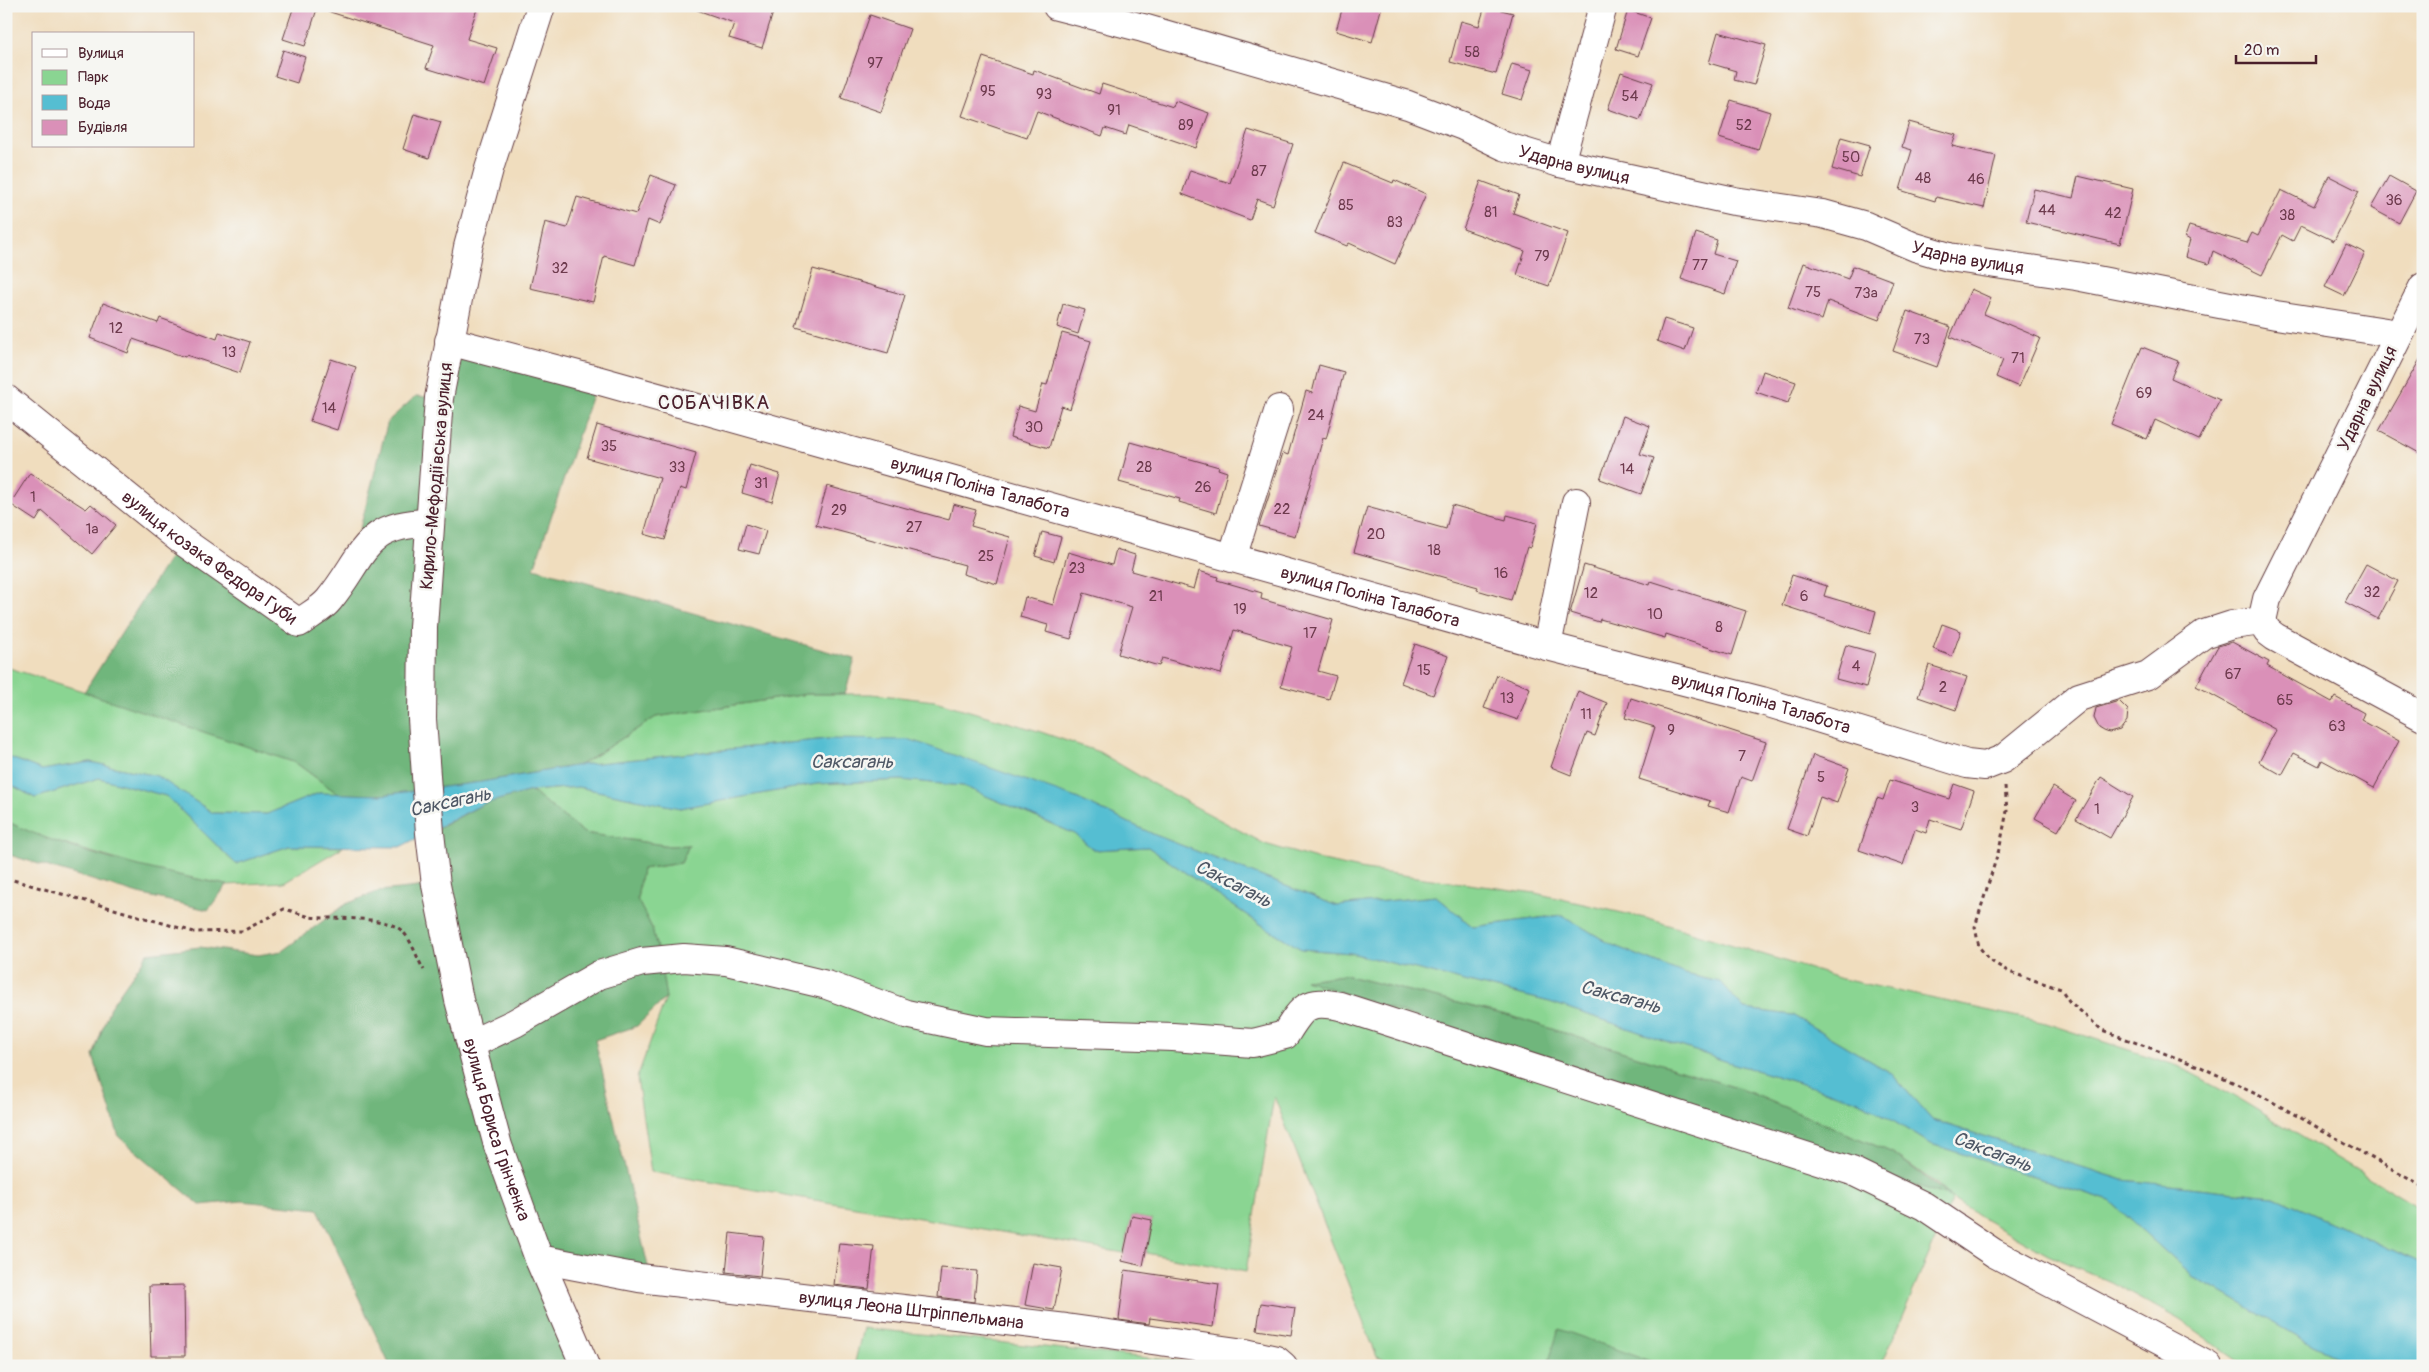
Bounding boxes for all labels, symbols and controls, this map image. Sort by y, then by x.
legend [32,32,195,148]
scale bar [2236,32,2316,64]
text: 20 m [2244,41,2279,60]
house number: 58 [1464,43,1480,62]
text: Вулиця [78,44,124,63]
house number: 97 [867,54,883,73]
text: Парк [78,68,109,87]
house number: 95 [980,82,996,101]
house number: 93 [1036,85,1052,104]
house number: 54 [1622,87,1639,106]
text: Вода [78,94,111,113]
house number: 91 [1107,101,1121,120]
house number: 89 [1178,116,1194,135]
house number: 52 [1736,116,1752,135]
text: Будівля [78,118,127,137]
street label: Ударна вулиця [1516,140,1632,190]
house number: 50 [1842,148,1860,167]
house number: 87 [1251,162,1267,181]
house number: 48 [1915,169,1932,188]
house number: 46 [1967,170,1985,189]
house number: 36 [2385,191,2403,210]
house number: 85 [1338,196,1354,215]
house number: 44 [2038,201,2056,220]
house number: 81 [1484,203,1498,222]
house number: 42 [2104,204,2122,223]
house number: 38 [2279,206,2295,225]
house number: 83 [1387,213,1403,232]
street label: Ударна вулиця [1909,236,2025,280]
house number: 79 [1534,247,1550,266]
house number: 77 [1692,256,1708,275]
house number: 32 [552,259,568,278]
house number: 75 [1805,283,1821,302]
house number: 73а [1854,284,1878,303]
house number: 12 [109,319,123,338]
house number: 73 [1914,330,1930,349]
street label: Ударна вулиця [2332,342,2403,454]
house number: 13 [222,343,236,362]
house number: 71 [2011,349,2025,368]
street label: Кирило-Мефодіївська вулиця [415,362,458,590]
house number: 69 [2136,384,2152,403]
district label: СОБАЧІВКА [658,390,770,415]
house number: 14 [322,399,337,418]
house number: 24 [1307,406,1325,425]
house number: 30 [1025,418,1043,437]
house number: 35 [601,437,617,456]
street label: вулиця Поліна Талабота [888,452,1072,524]
house number: 33 [669,458,685,477]
house number: 28 [1136,458,1152,477]
house number: 14 [1620,460,1635,479]
house number: 31 [754,474,768,493]
house number: 26 [1194,478,1212,497]
street label: вулиця козака Федора Губи [117,486,301,630]
house number: 1 [30,488,36,507]
house number: 22 [1274,500,1290,519]
house number: 29 [831,501,847,520]
house number: 27 [906,518,922,537]
house number: 1а [86,520,98,539]
house number: 20 [1367,525,1385,544]
house number: 18 [1427,541,1441,560]
house number: 25 [978,547,994,566]
house number: 23 [1069,559,1085,578]
street label: вулиця Поліна Талабота [1278,561,1462,633]
house number: 16 [1494,564,1508,583]
house number: 32 [2364,583,2380,602]
house number: 12 [1584,584,1598,603]
house number: 21 [1149,587,1163,606]
house number: 6 [1800,587,1808,606]
house number: 19 [1233,600,1247,619]
house number: 10 [1647,605,1663,624]
house number: 8 [1715,618,1723,637]
house number: 17 [1303,624,1317,643]
house number: 4 [1852,657,1861,676]
house number: 15 [1417,661,1431,680]
house number: 67 [2225,665,2241,684]
street label: вулиця Поліна Талабота [1669,667,1853,740]
house number: 2 [1939,678,1947,697]
house number: 13 [1500,689,1514,708]
house number: 65 [2277,691,2293,710]
house number: 11 [1580,705,1592,724]
house number: 63 [2328,717,2346,736]
house number: 9 [1667,721,1675,740]
house number: 7 [1738,747,1746,766]
water label: Саксагань [811,750,893,774]
house number: 5 [1817,768,1825,787]
water label: Саксагань [407,782,493,822]
house number: 3 [1911,798,1919,817]
house number: 1 [2094,800,2100,819]
water label: Саксагань [1191,854,1276,913]
water label: Саксагань [1578,975,1664,1019]
street label: вулиця Бориса Грінченка [458,1036,535,1224]
water label: Саксагань [1950,1126,2036,1178]
street label: вулиця Леона Штріппельмана [798,1286,1025,1335]

